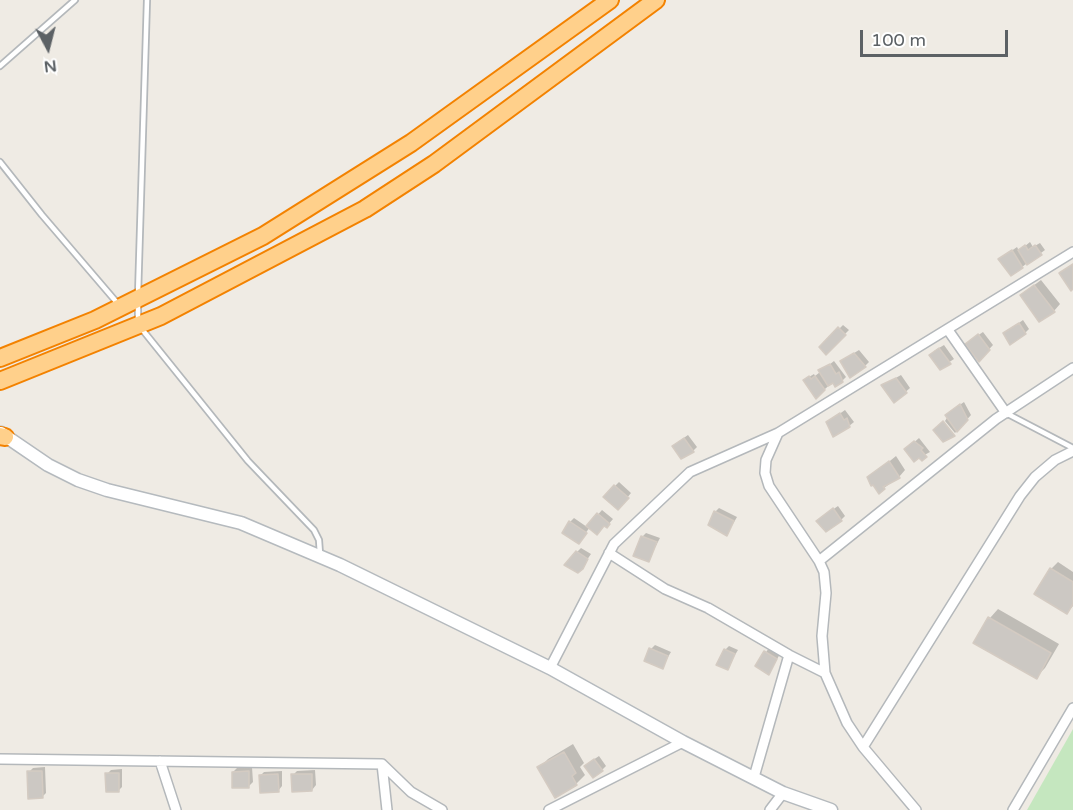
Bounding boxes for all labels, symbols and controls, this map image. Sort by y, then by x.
north arrow [18,18,78,78]
scale bar [863,18,1012,56]
text: 100 m [871,29,926,51]
text: N [43,55,58,77]

